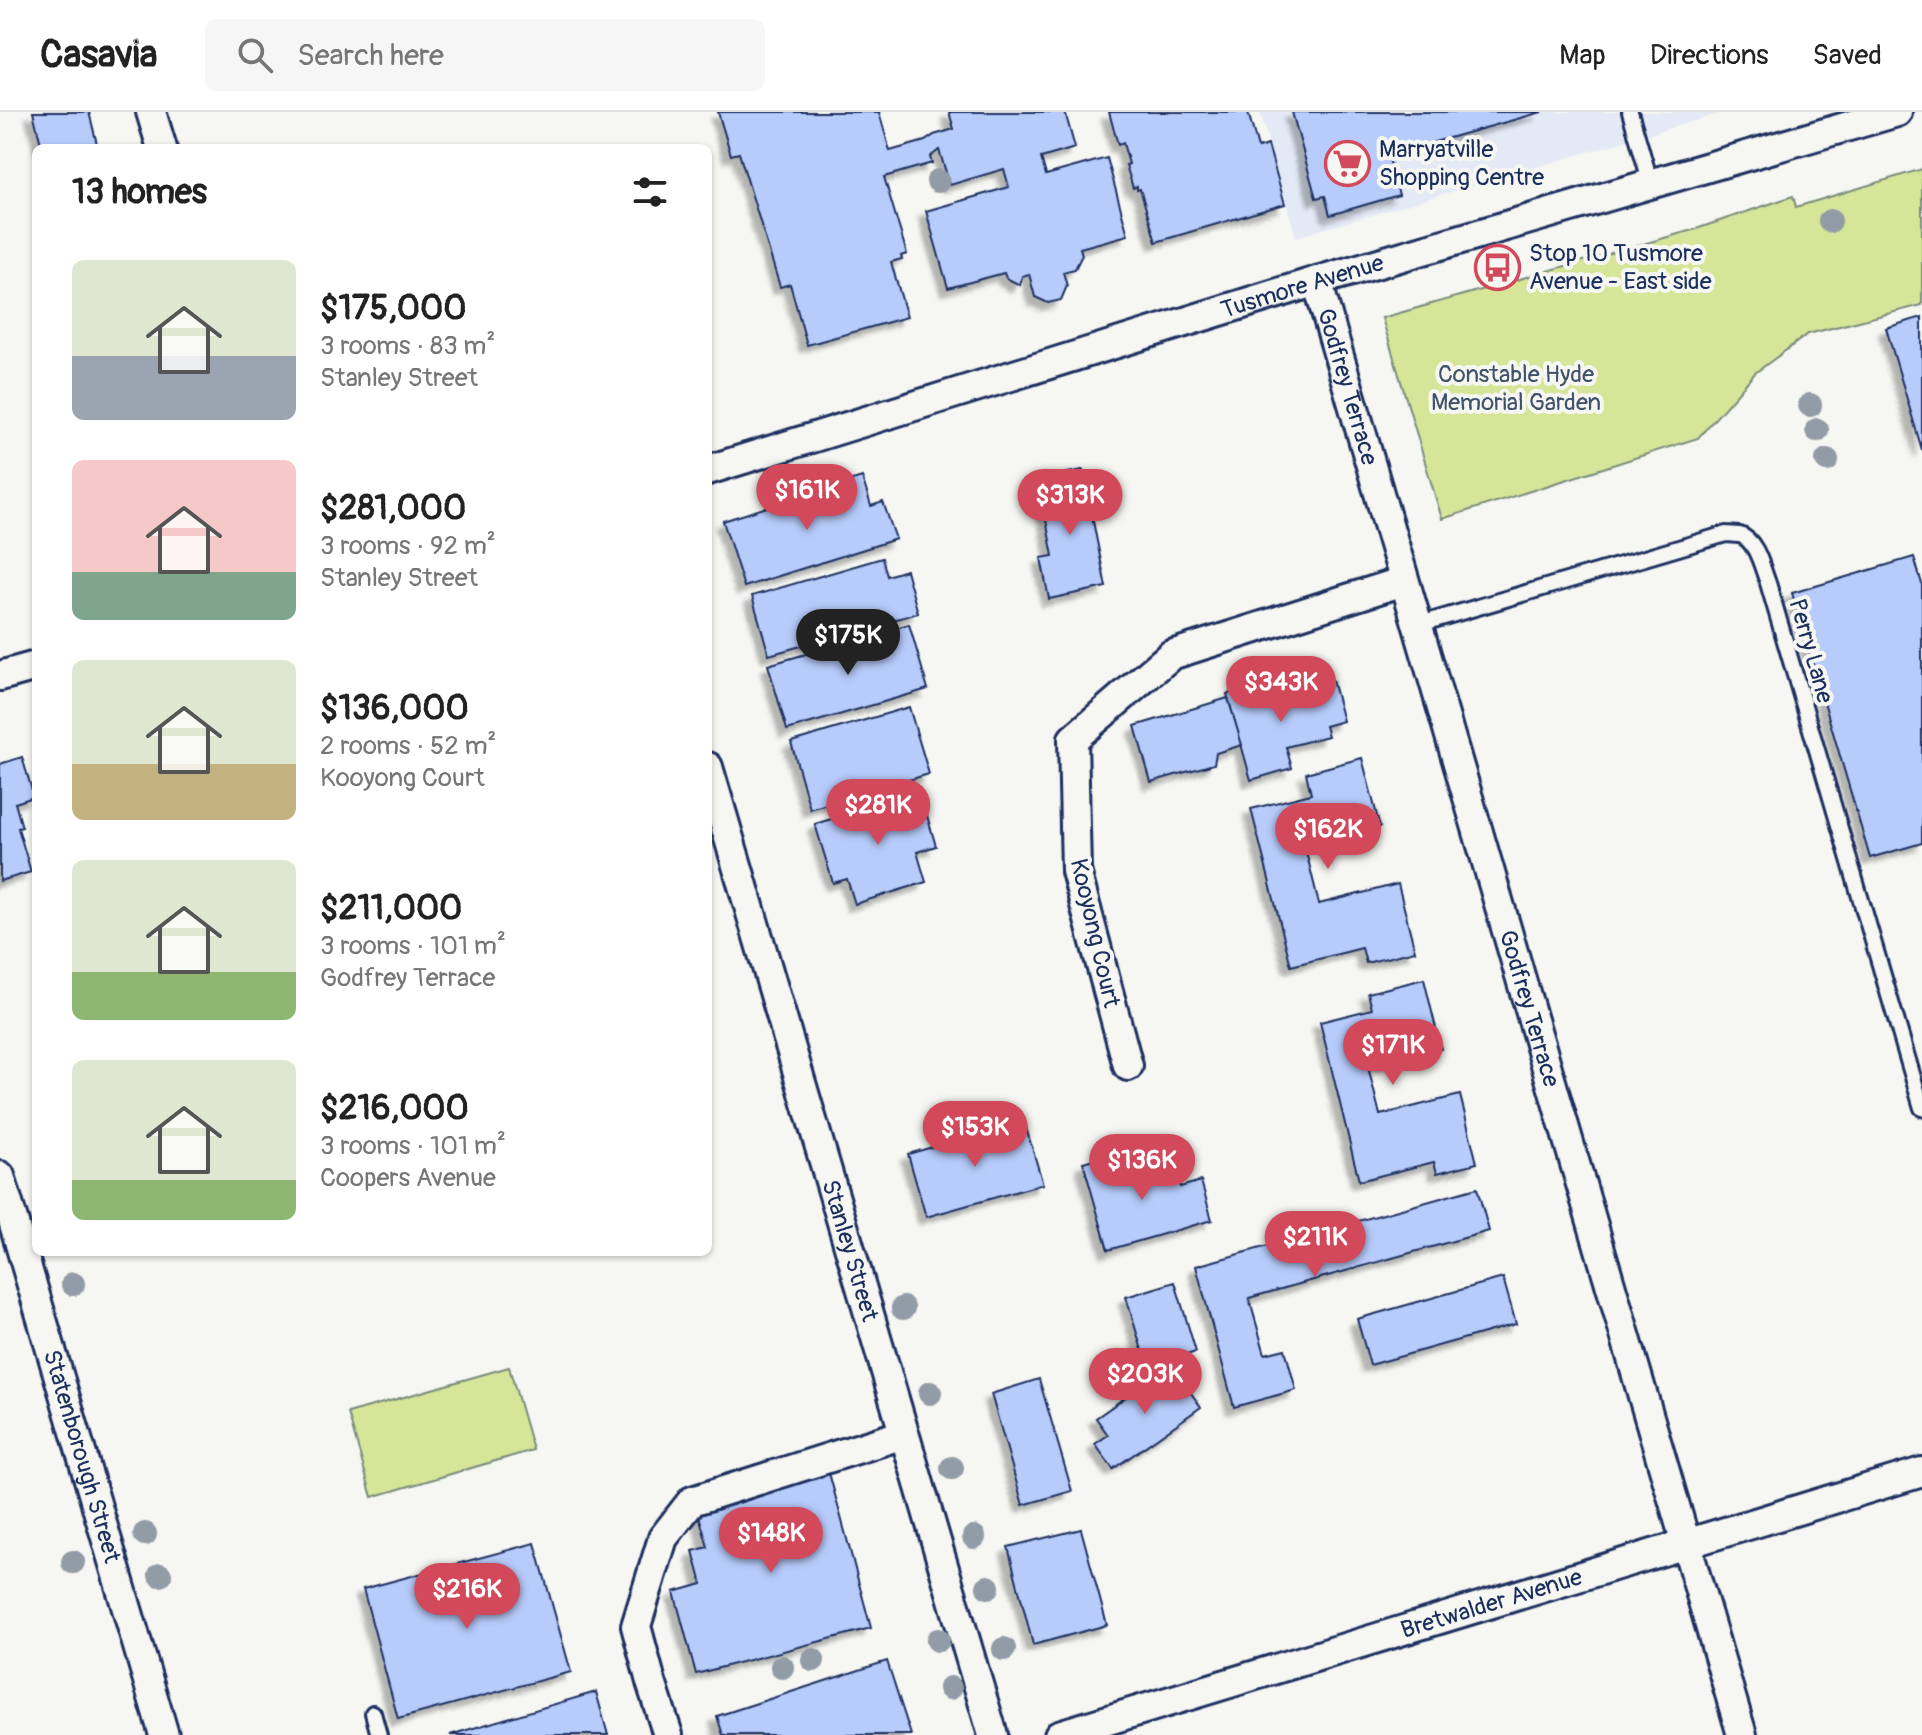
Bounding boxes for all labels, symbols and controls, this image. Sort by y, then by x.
search box [205,19,765,91]
text: Casavia [40,31,157,79]
icon: search [233,33,277,77]
text: Search here [297,37,444,74]
text: Map [1559,38,1606,73]
text: Directions [1650,38,1769,73]
text: Saved [1813,38,1882,73]
place label: Marryatville Shopping Centre [1379,135,1544,192]
supermarket icon: Marryatville Shopping Centre [1324,139,1372,187]
icon: filters [628,170,672,214]
text: 13 homes [72,171,207,214]
place label: Stop 10 Tusmore Avenue - East side [1529,239,1712,296]
bus stop icon: Stop 10 Tusmore Avenue - East side [1474,243,1522,291]
street label: Tusmore Avenue [1217,248,1387,324]
text: $175,000 [320,287,466,330]
icon: home [136,292,232,388]
street label: Godfrey Terrace [1311,305,1385,468]
text: 3 rooms · 83 m² [320,330,495,362]
park label: Constable Hyde Memorial Garden [1431,360,1601,417]
text: Stanley Street [320,362,478,394]
pin: $161K [751,464,863,532]
pin: $313K [1014,469,1126,537]
text: $161K [774,474,840,506]
text: $313K [1036,479,1104,511]
text: $281,000 [320,487,466,530]
icon: home [136,492,232,588]
text: 3 rooms · 92 m² [320,530,496,562]
text: Stanley Street [320,562,478,594]
street label: Perry Lane [1782,596,1840,707]
pin: $175K [792,609,904,677]
text: $175K [814,619,882,651]
pin: $343K [1225,656,1337,724]
text: $343K [1244,666,1318,698]
text: $136,000 [320,687,469,730]
icon: home [136,692,232,788]
text: 2 rooms · 52 m² [320,730,496,762]
text: Kooyong Court [320,762,485,794]
pin: $281K [822,779,934,847]
text: $281K [844,789,912,821]
pin: $162K [1272,803,1384,871]
text: $162K [1293,813,1363,845]
street label: Kooyong Court [1064,856,1126,1011]
text: $211,000 [320,887,462,930]
icon: home [136,892,232,988]
street label: Godfrey Terrace [1493,927,1566,1090]
text: 3 rooms · 101 m² [320,930,506,962]
text: Godfrey Terrace [320,962,495,994]
pin: $171K [1337,1019,1449,1087]
text: $171K [1361,1029,1425,1061]
text: $216,000 [320,1087,469,1130]
icon: home [136,1092,232,1188]
pin: $153K [919,1101,1031,1169]
text: $153K [941,1111,1009,1143]
text: 3 rooms · 101 m² [320,1130,506,1162]
pin: $136K [1086,1134,1198,1202]
text: $136K [1107,1144,1177,1176]
text: Coopers Avenue [320,1162,496,1194]
street label: Stanley Street [816,1176,885,1325]
pin: $211K [1259,1211,1371,1279]
text: $211K [1283,1221,1347,1253]
street label: Statenborough Street [37,1346,127,1566]
pin: $203K [1089,1348,1201,1416]
text: $203K [1107,1358,1183,1390]
pin: $148K [715,1507,827,1575]
text: $148K [737,1517,805,1549]
street label: Bretwalder Avenue [1397,1562,1586,1644]
pin: $216K [411,1563,523,1631]
text: $216K [432,1573,502,1605]

